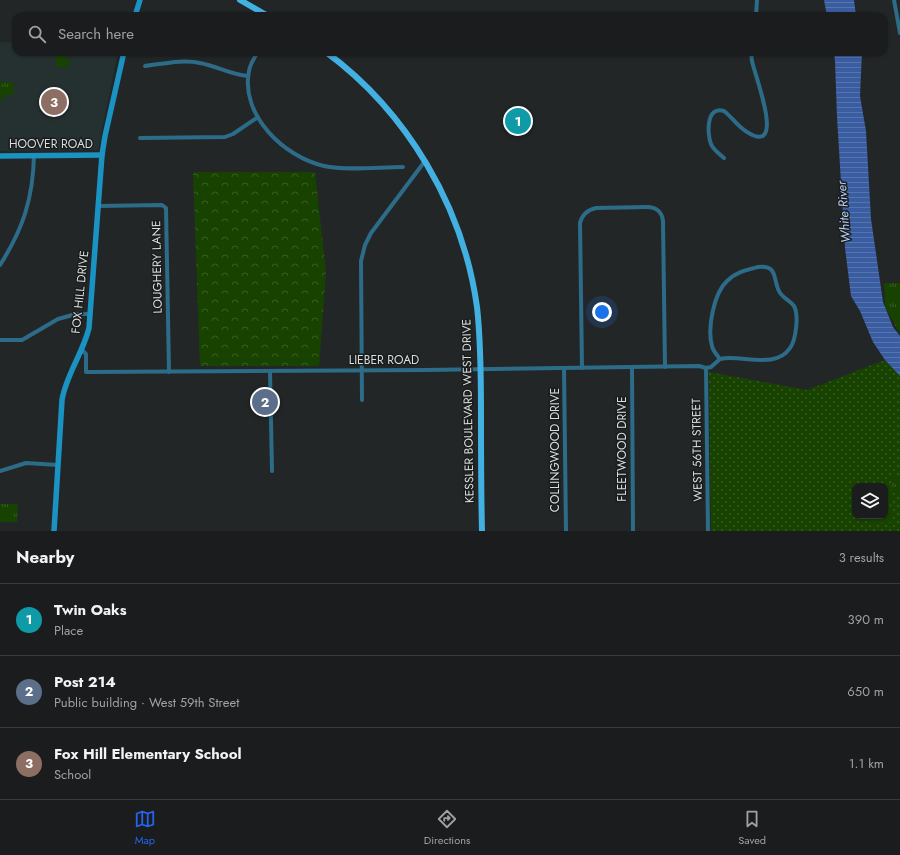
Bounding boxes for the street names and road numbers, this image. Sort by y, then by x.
street label: HOOVER ROAD [9,135,93,153]
street label: LOUGHERY LANE [147,220,167,314]
street label: FOX HILL DRIVE [67,249,93,335]
street label: KESSLER BOULEVARD WEST DRIVE [457,319,479,503]
street label: LIEBER ROAD [349,351,419,369]
street label: COLLINGWOOD DRIVE [546,388,564,512]
street label: FLEETWOOD DRIVE [613,396,631,502]
street label: WEST 56TH STREET [687,398,707,502]

